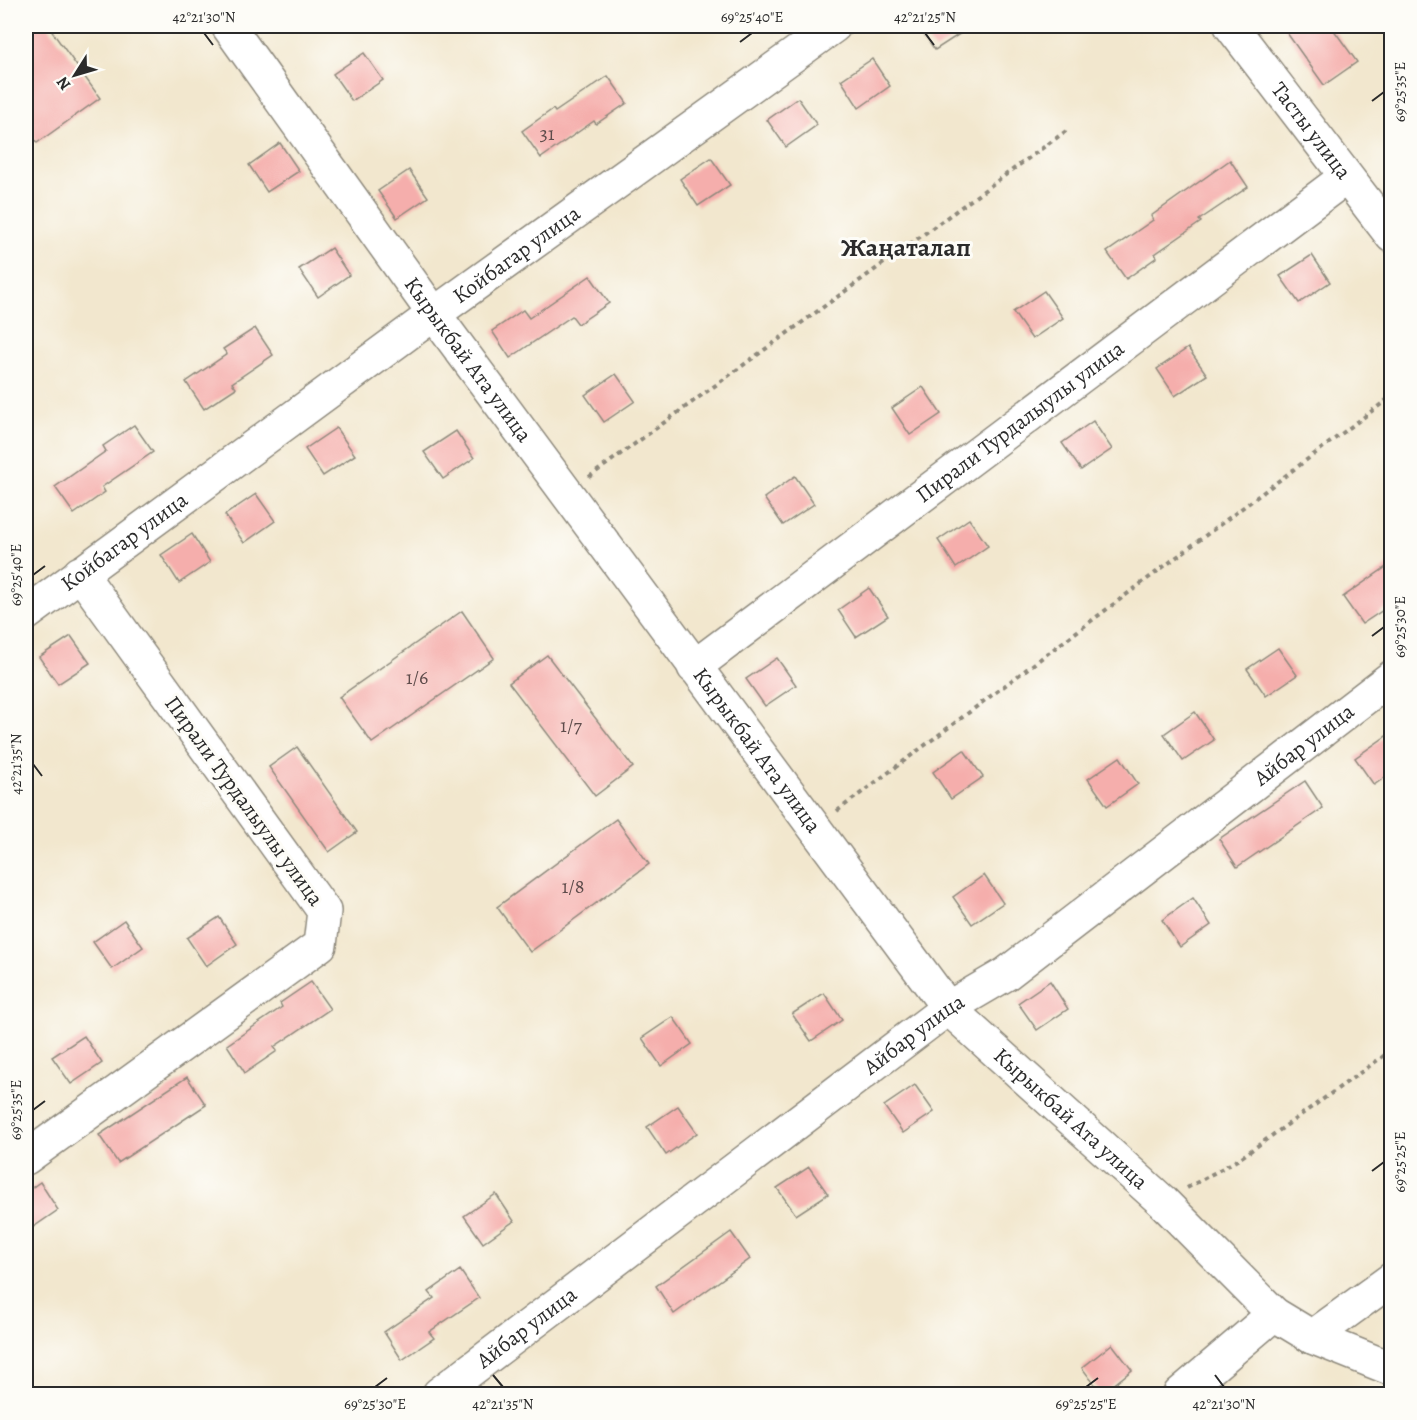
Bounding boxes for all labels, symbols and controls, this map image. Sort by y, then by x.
text: 42°21'30"N [173,7,236,27]
text: 69°25'40"E [721,7,783,27]
text: 42°21'25"N [894,7,956,27]
north arrow [45,45,105,105]
text: 69°25'35"E [1390,62,1410,122]
text: N [51,72,76,95]
street label: Тасты улица [1264,76,1359,186]
house number: 31 [539,120,555,147]
street label: Койбагар улица [447,198,587,311]
district label: Жаңаталап [841,230,971,265]
street label: Кырыкбай Ата улица [397,271,540,449]
street label: Пирали Турдалыулы улица [910,333,1131,510]
street label: Койбагар улица [55,485,195,598]
text: 69°25'40"E [6,544,26,606]
text: 69°25'30"E [1390,596,1410,658]
street label: Кырыкбай Ата улица [686,661,829,840]
house number: 1/6 [406,664,428,691]
street label: Пирали Турдалыулы улица [157,690,331,913]
street label: Айбар улица [1247,696,1361,794]
house number: 1/7 [560,712,583,739]
text: 42°21'35"N [6,733,26,795]
house number: 1/8 [561,873,585,900]
street label: Айбар улица [857,986,971,1082]
street label: Кырыкбай Ата улица [987,1041,1155,1197]
text: 69°25'35"E [6,1080,26,1140]
text: 69°25'25"E [1390,1131,1410,1193]
street label: Айбар улица [469,1279,584,1376]
text: 69°25'30"E [344,1394,406,1414]
text: 42°21'35"N [472,1394,534,1414]
text: 69°25'25"E [1055,1394,1117,1414]
text: 42°21'30"N [1193,1394,1256,1414]

